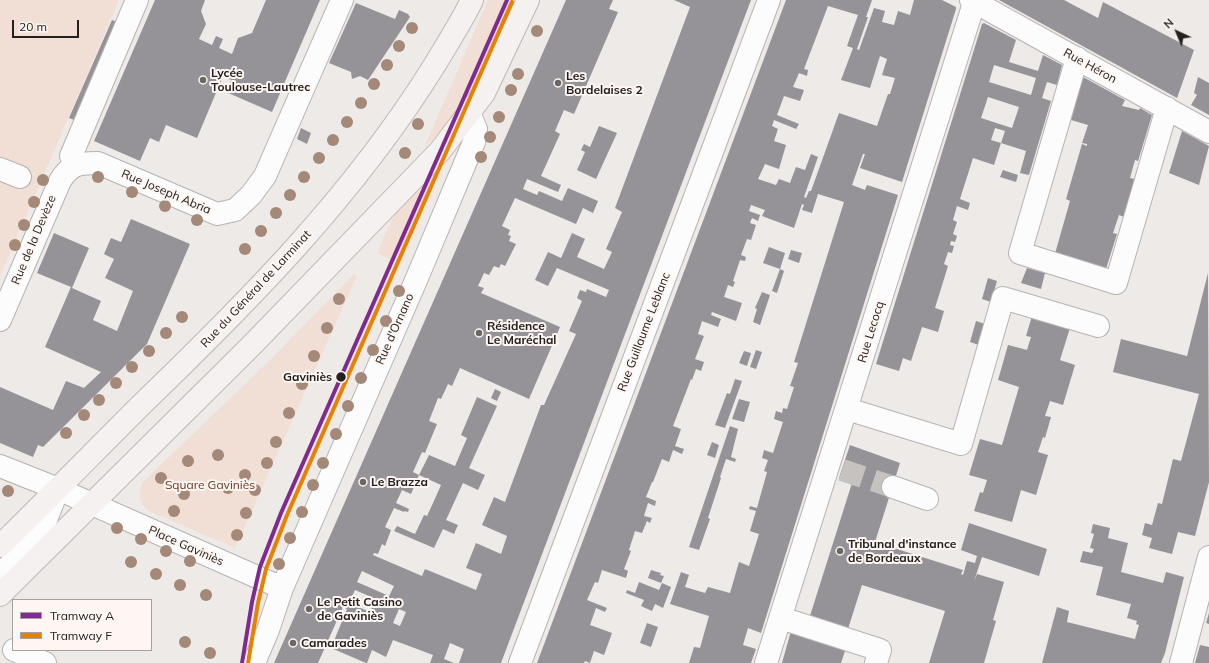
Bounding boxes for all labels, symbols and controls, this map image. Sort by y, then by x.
scale bar [14,12,81,38]
north arrow [1157,12,1197,52]
text: N [1161,15,1177,31]
text: 20 m [19,19,47,34]
street label: Rue Héron [1061,45,1119,87]
place label: Lycée Toulouse-Lautrec [211,66,310,94]
place label: Les Bordelaises 2 [566,69,643,97]
marker: Lycée Toulouse-Lautrec [198,75,208,85]
marker: Les Bordelaises 2 [553,78,563,88]
street label: Rue Joseph Abria [119,167,213,217]
street label: Rue de la Devèze [9,193,59,287]
street label: Rue du Général de Larminat [198,227,314,351]
street label: Rue Guillaume Leblanc [615,270,673,394]
street label: Rue d'Ornano [373,291,417,367]
street label: Rue Lecocq [855,299,887,365]
place label: Résidence Le Maréchal [487,319,556,347]
marker: Résidence Le Maréchal [474,328,484,338]
place label: Gaviniès [283,370,332,384]
marker: Gaviniès [334,370,348,384]
place label: Le Brazza [371,475,428,489]
marker: Le Brazza [358,477,368,487]
park label: Square Gaviniès [165,478,255,492]
street label: Place Gaviniès [146,523,226,569]
place label: Tribunal d'instance de Bordeaux [848,537,956,565]
marker: Tribunal d'instance de Bordeaux [835,546,845,556]
place label: Le Petit Casino de Gaviniès [317,595,402,623]
legend [12,599,152,651]
marker: Le Petit Casino de Gaviniès [304,604,314,614]
text: Tramway A [50,608,114,623]
text: Tramway F [50,628,112,643]
place label: Camarades [301,636,367,650]
marker: Camarades [288,638,298,648]

